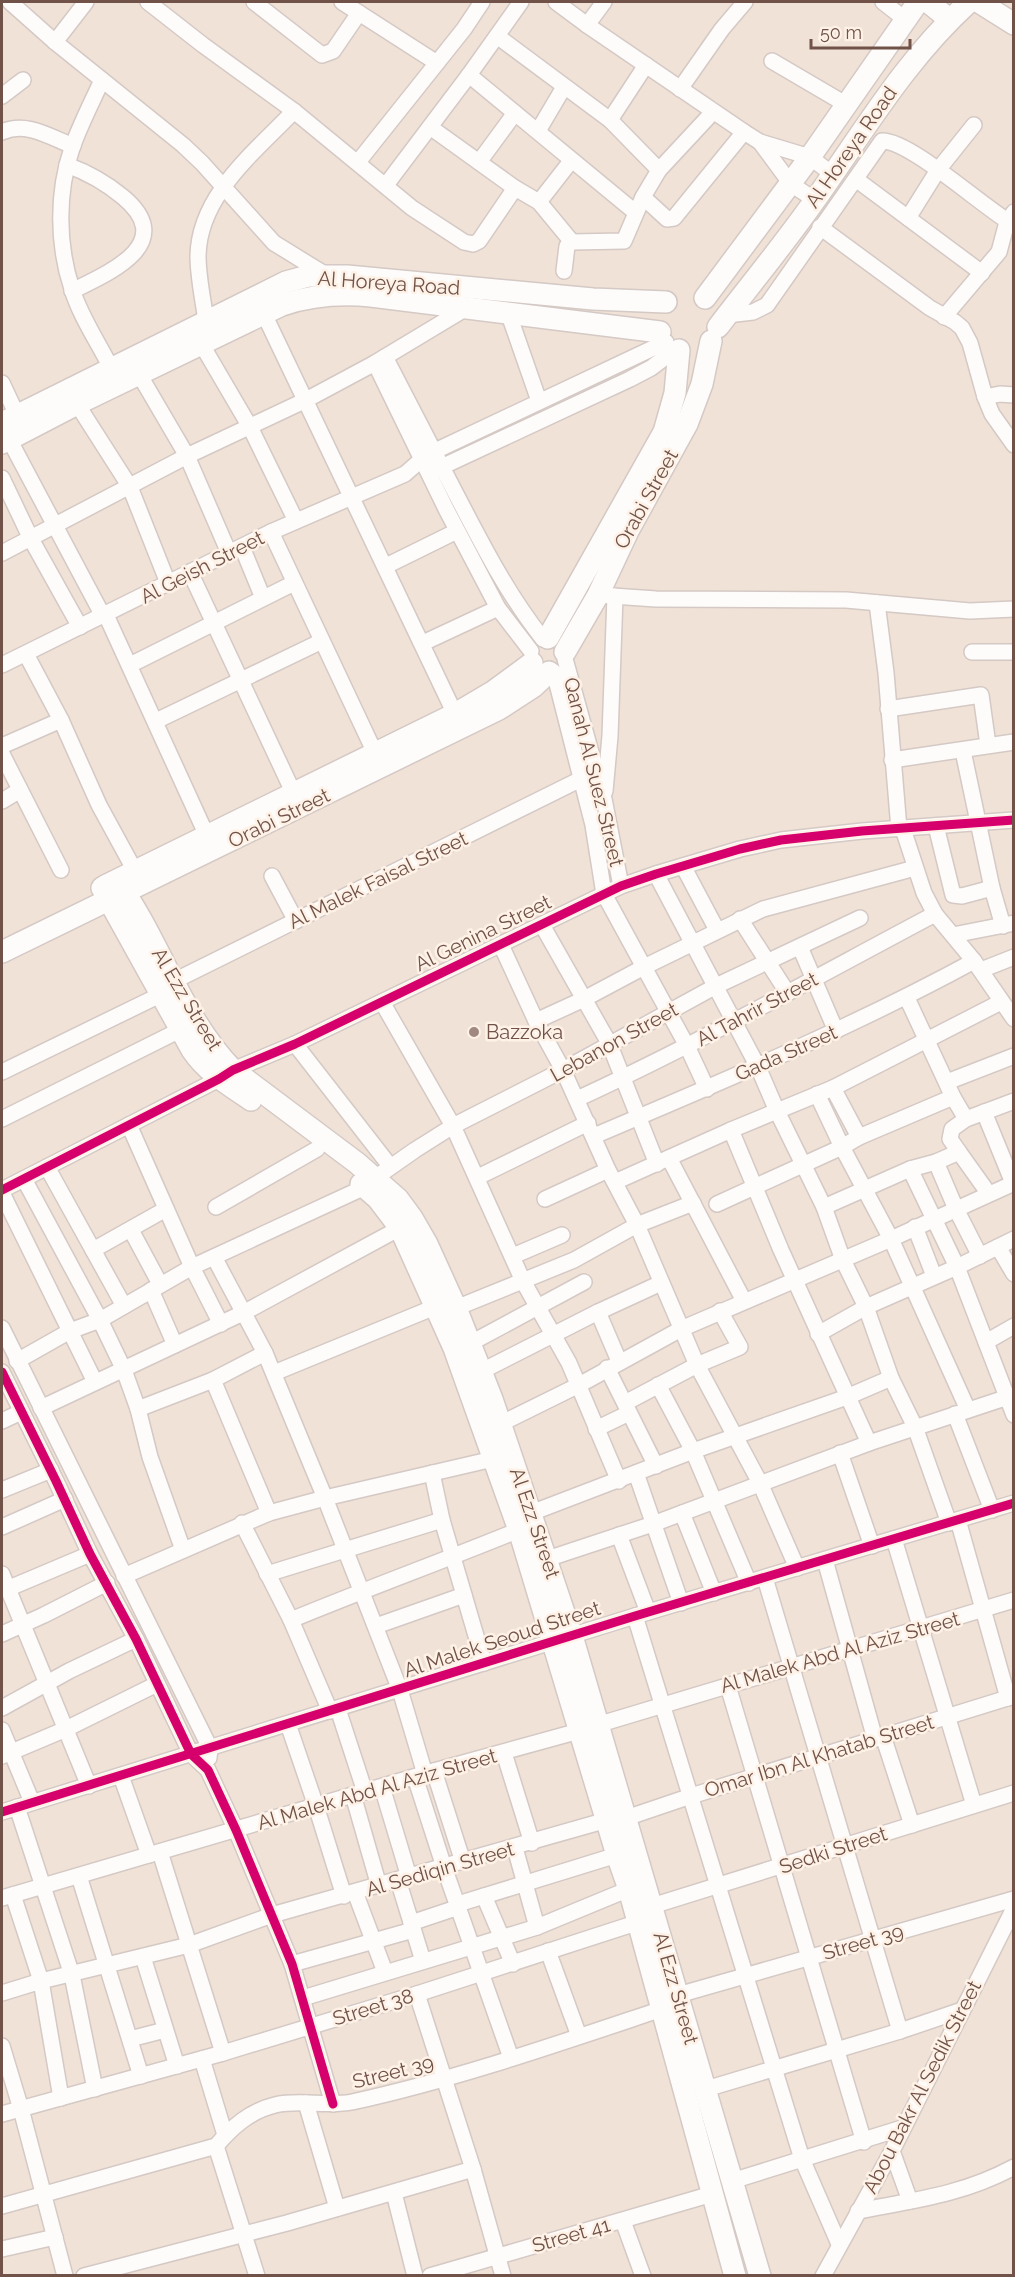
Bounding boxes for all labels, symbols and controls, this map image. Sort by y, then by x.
scale bar [811,12,910,50]
text: 50 m [820,22,862,43]
street label: Al Horeya Road [800,82,902,212]
street label: Al Horeya Road [317,266,461,300]
street label: Orabi Street [609,445,683,553]
street label: Al Geish Street [136,525,268,609]
street label: Qanah Al Suez Street [559,675,629,869]
street label: Orabi Street [224,783,334,853]
street label: Al Malek Faisal Street [284,826,472,934]
street label: Al Genina Street [411,890,555,976]
street label: Al Ezz Street [147,943,227,1055]
street label: Al Tahrir Street [692,967,822,1051]
street label: Lebanon Street [546,997,682,1087]
place label: Bazzoka [486,1020,563,1044]
street label: Gada Street [731,1020,841,1086]
marker: Bazzoka [467,1025,481,1039]
street label: Al Ezz Street [505,1464,565,1582]
street label: Al Malek Seoud Street [401,1596,604,1682]
street label: Al Malek Abd Al Aziz Street [718,1606,963,1698]
street label: Omar Ibn Al Khatab Street [701,1710,937,1802]
street label: Al Malek Abd Al Aziz Street [255,1743,500,1835]
street label: Sedki Street [776,1821,890,1879]
street label: Al Sediqin Street [363,1836,517,1902]
street label: Street 39 [820,1919,906,1965]
street label: Al Ezz Street [648,1929,704,2047]
street label: Abou Bakr Al Sedik Street [858,1976,986,2198]
street label: Street 38 [330,1983,416,2031]
street label: Street 39 [350,2050,436,2094]
street label: Street 41 [529,2212,613,2258]

